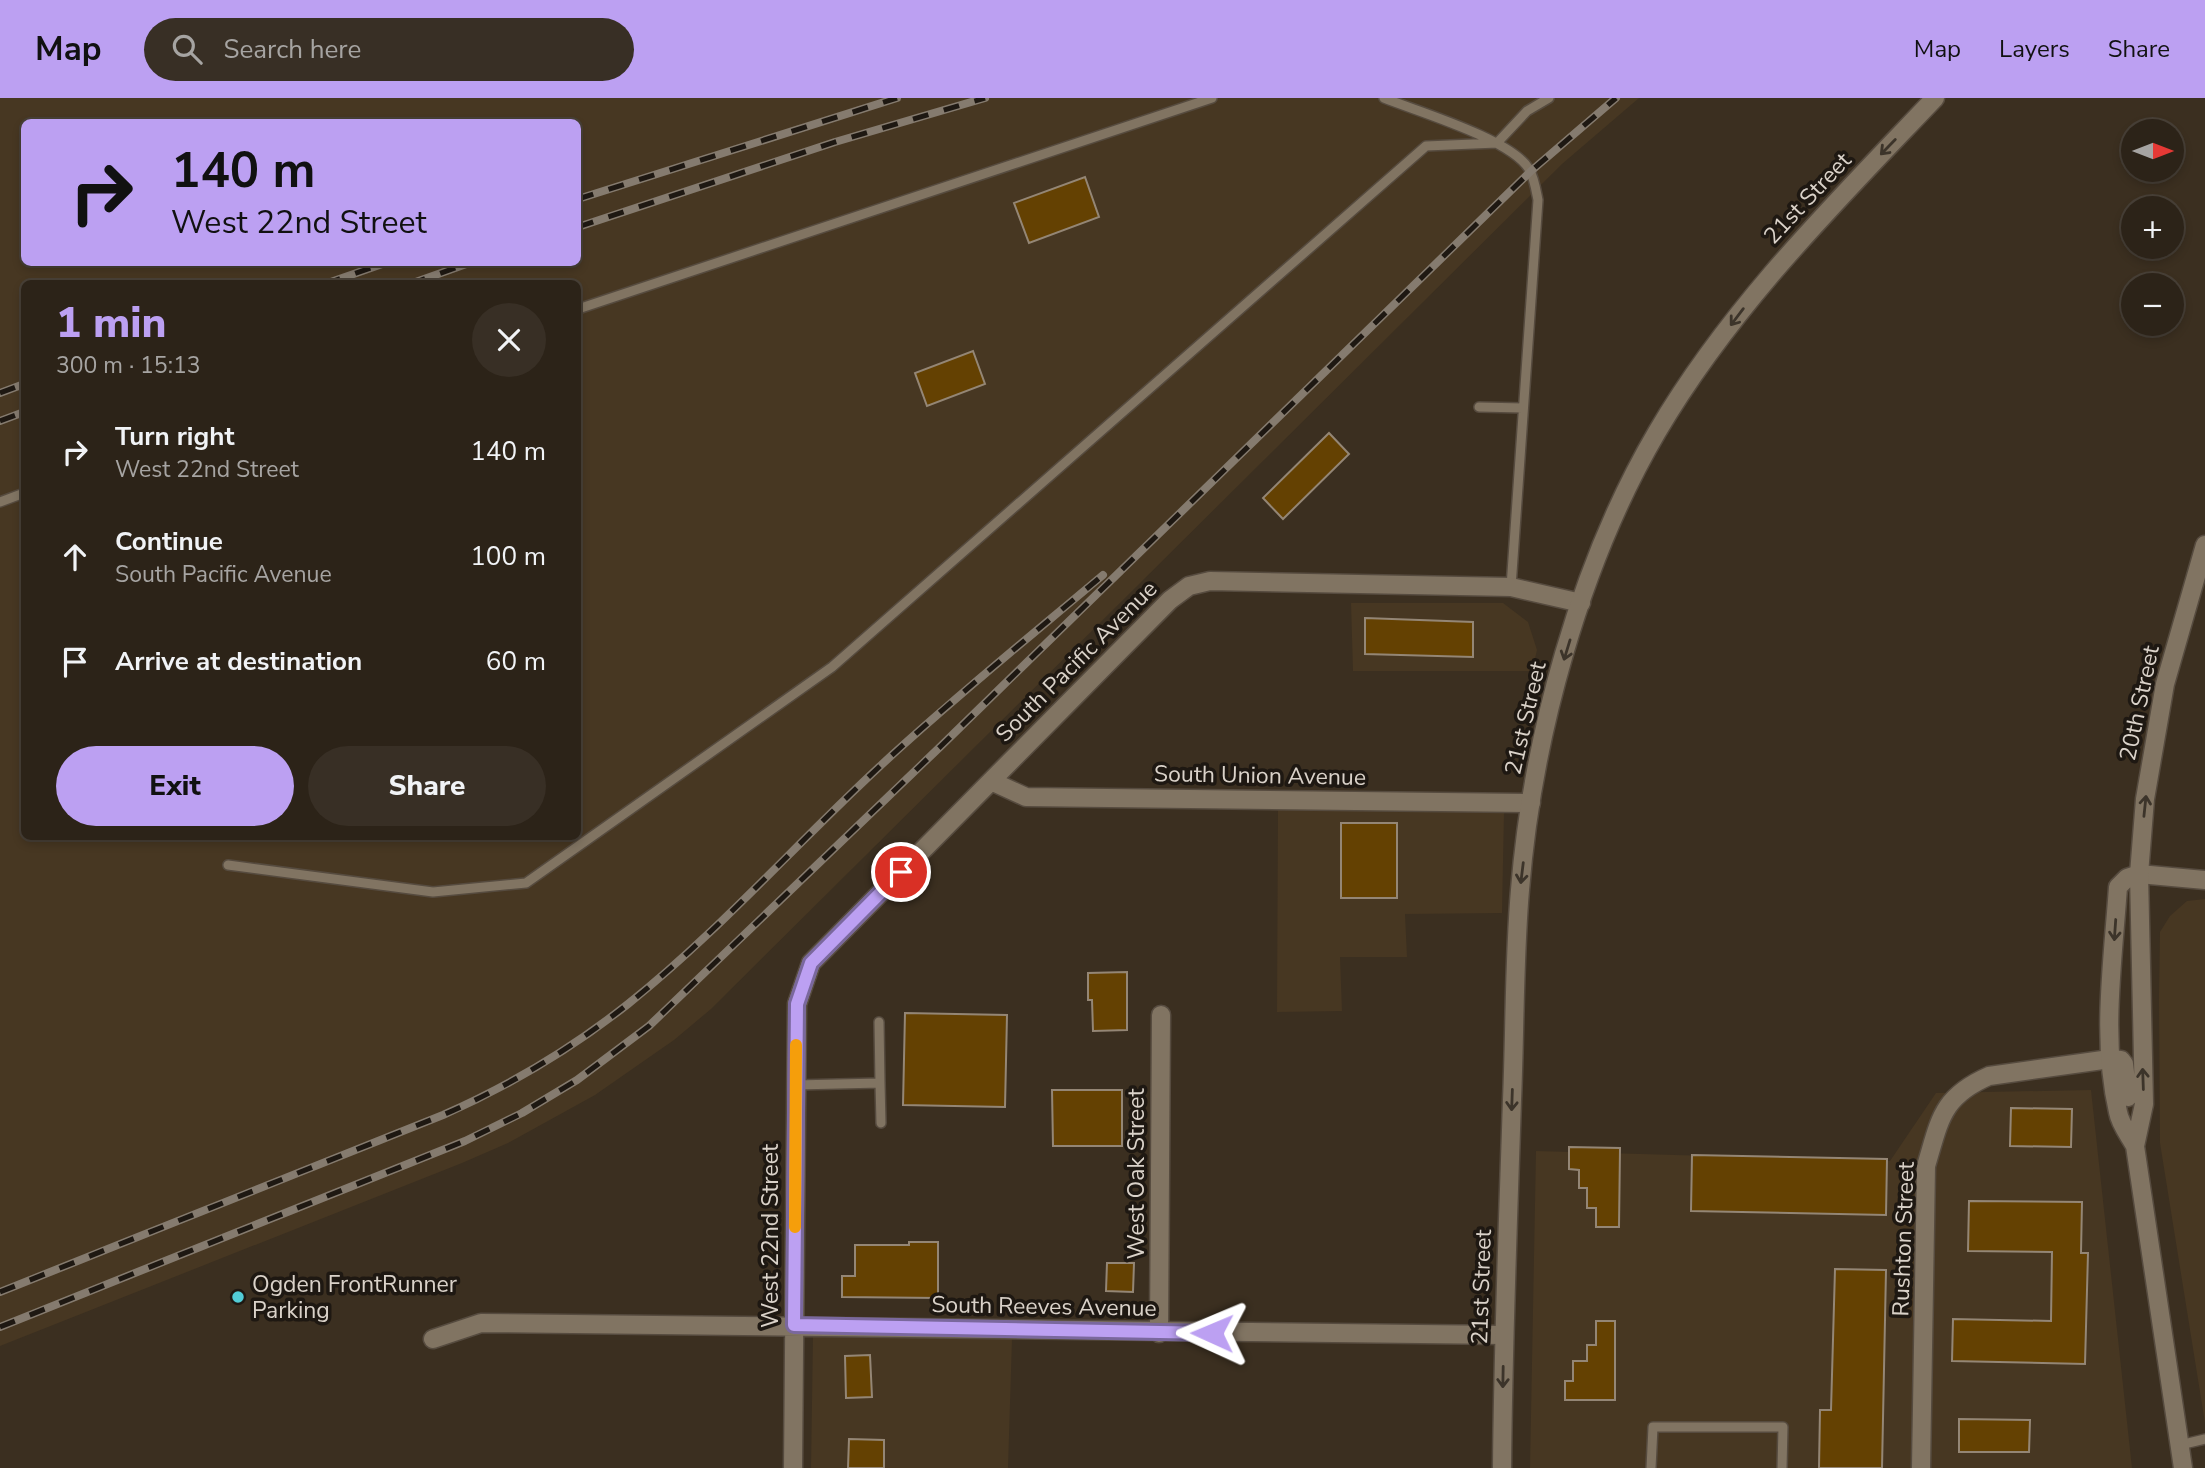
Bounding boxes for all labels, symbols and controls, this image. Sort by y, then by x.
search box [144,18,634,81]
text: Map [35,27,102,72]
icon: search [168,30,206,68]
text: Search here [224,32,361,67]
text: Map [1914,33,1961,65]
text: Layers [1999,33,2070,65]
text: Share [2108,33,2170,65]
north arrow [2121,119,2184,182]
map controls [2121,119,2184,336]
text: 140 m [171,137,315,204]
one-way arrow [1879,139,1896,156]
street label: 21st Street [1757,145,1859,251]
icon: right [56,147,147,238]
button: + [2121,196,2184,259]
text: West 22nd Street [171,201,427,244]
button: − [2121,273,2184,336]
text: 1 min [56,295,166,352]
button: close [472,303,546,377]
one-way arrow [1729,307,1744,326]
text: 300 m · 15:13 [56,350,201,381]
text: Turn right [115,419,234,454]
icon: right [56,433,94,471]
text: 140 m [470,434,546,469]
text: West 22nd Street [115,454,299,485]
text: Continue [115,524,223,559]
icon: ahead [56,538,94,576]
text: 100 m [470,539,546,574]
text: South Pacific Avenue [115,559,332,590]
street label: South Pacific Avenue [989,574,1164,749]
one-way arrow [1559,639,1572,661]
street label: 20th Street [2112,642,2167,764]
icon: arrive [56,643,94,681]
text: Arrive at destination [115,644,362,679]
text: 60 m [486,644,546,679]
street label: 21st Street [1497,658,1554,778]
button: Exit [56,746,294,826]
button: Share [308,746,546,826]
street label: South Union Avenue [1154,758,1366,793]
one-way arrow [2139,795,2152,818]
pin [871,842,931,902]
icon: arrive [882,853,920,891]
one-way arrow [1515,861,1528,884]
one-way arrow [2108,918,2121,941]
one-way arrow [2137,1067,2150,1090]
street label: West Oak Street [1121,1088,1152,1260]
one-way arrow [1506,1089,1519,1112]
street label: West 22nd Street [755,1143,786,1328]
street label: Rushton Street [1885,1160,1922,1317]
street label: 21st Street [1464,1228,1499,1345]
place label: Ogden FrontRunner Parking [252,1269,458,1326]
marker: Ogden FrontRunner Parking [230,1289,246,1305]
street label: South Reeves Avenue [931,1289,1157,1324]
position arrow [1175,1296,1249,1370]
one-way arrow [1496,1365,1510,1388]

